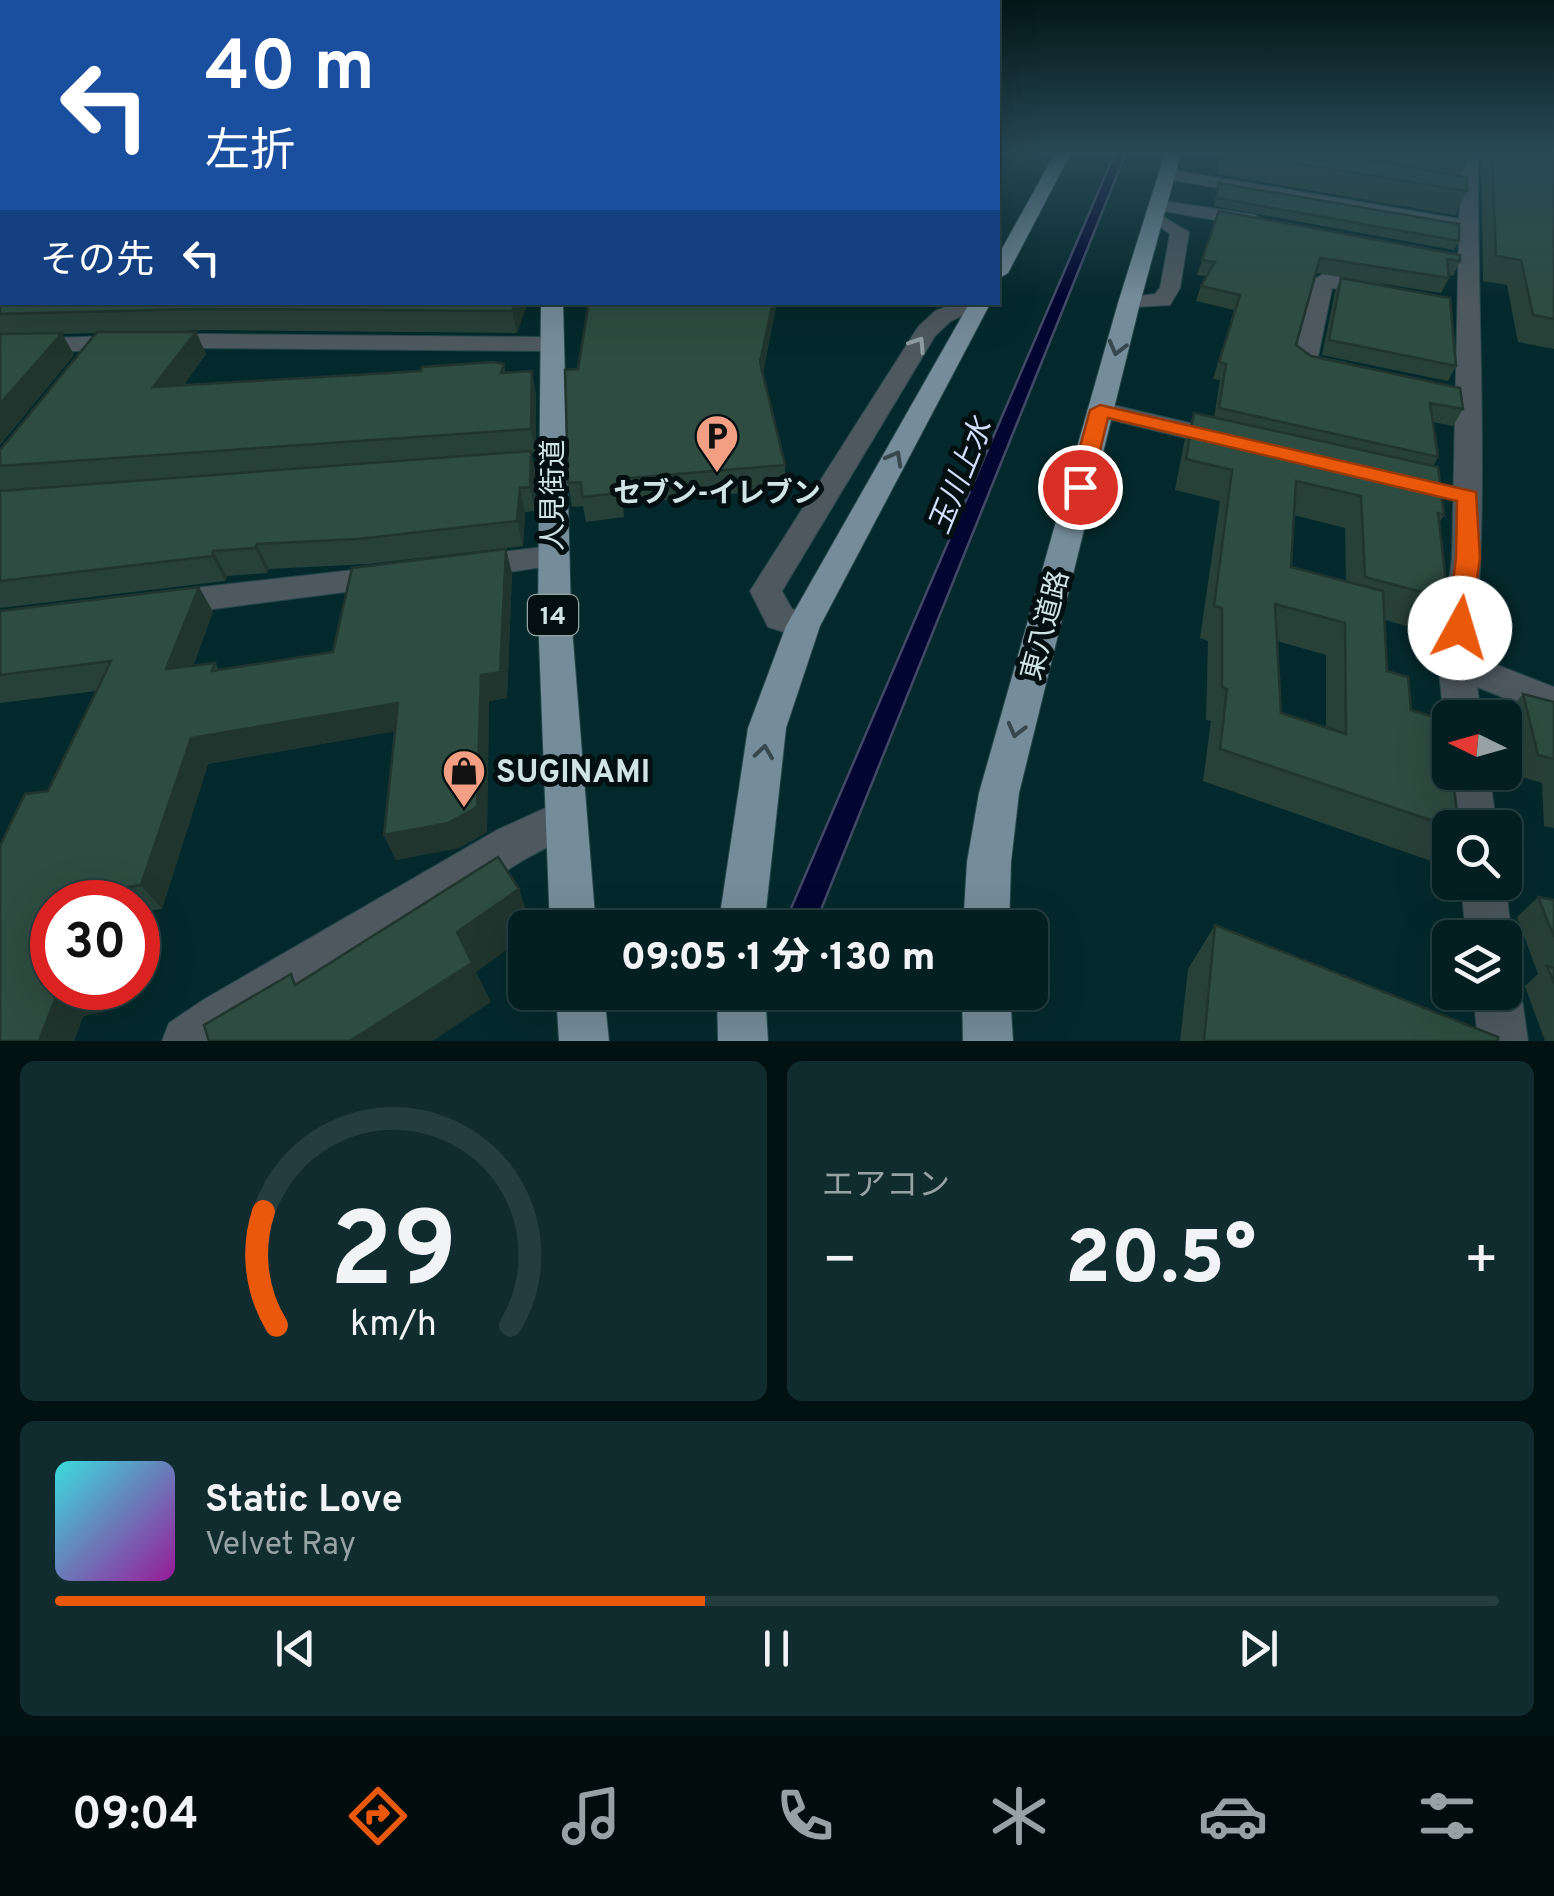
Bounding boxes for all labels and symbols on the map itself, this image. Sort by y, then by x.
one-way arrow [906,337,925,355]
one-way arrow [1107,338,1128,356]
water label: 玉川上水 [923,412,1003,539]
parking icon: セブン-イレブン [694,413,740,474]
street label: 人見街道 [537,439,573,551]
pin [1038,445,1123,530]
one-way arrow [883,450,903,468]
place label: セブン-イレブン [613,477,821,513]
street label: 東八道路 [1015,567,1079,685]
position arrow [1408,576,1512,680]
road number: 14 [528,595,578,635]
north arrow [1432,700,1522,790]
one-way arrow [1007,720,1028,738]
one-way arrow [752,744,773,761]
shop icon: SUGINAMI [441,748,487,809]
place label: SUGINAMI [496,754,650,794]
speed limit sign: 30 [30,880,160,1010]

